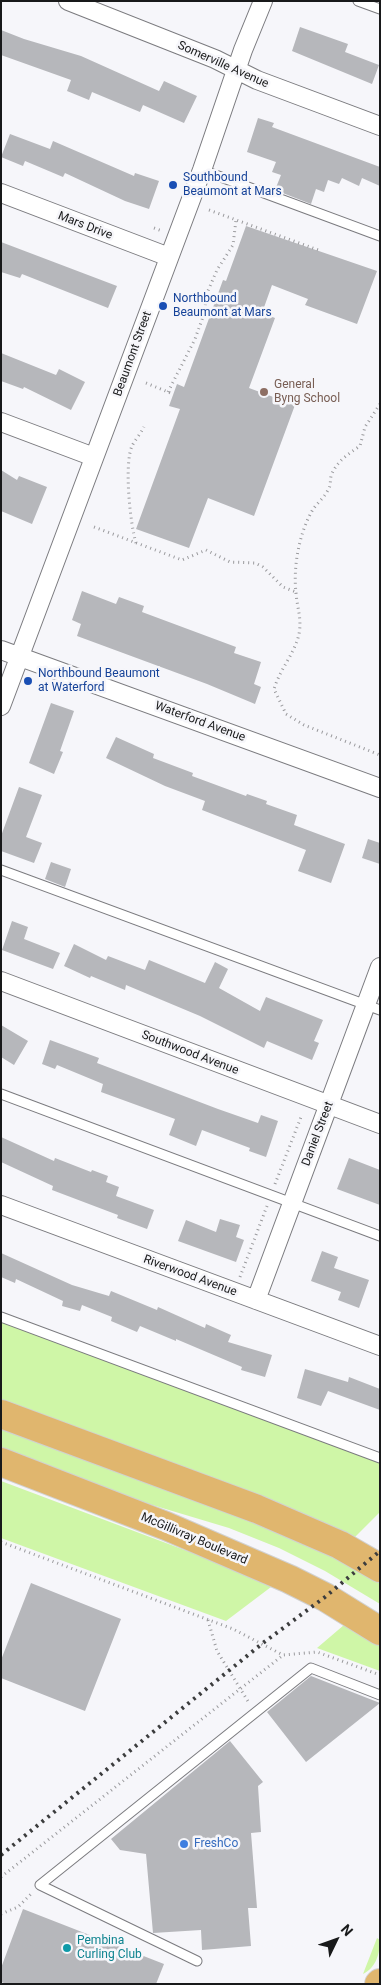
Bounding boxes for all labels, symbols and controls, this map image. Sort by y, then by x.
street label: Somerville Avenue [175,38,271,92]
place label: Southbound Beaumont at Mars [183,171,282,199]
marker: Southbound Beaumont at Mars [167,179,179,191]
street label: Mars Drive [56,209,114,243]
place label: Northbound Beaumont at Mars [173,292,272,320]
marker: Northbound Beaumont at Mars [157,300,169,312]
street label: Beaumont Street [111,309,155,399]
place label: General Byng School [274,378,340,406]
marker: General Byng School [258,386,270,398]
place label: Northbound Beaumont at Waterford [38,667,160,695]
marker: Northbound Beaumont at Waterford [22,675,34,687]
street label: Waterford Avenue [153,699,247,745]
street label: Southwood Avenue [139,1028,241,1078]
street label: Daniel Street [299,1100,337,1168]
street label: Riverwood Avenue [141,1252,239,1300]
street label: McGillivray Boulevard [139,1510,249,1568]
place label: FreshCo [194,1837,238,1851]
marker: FreshCo [178,1838,190,1850]
north arrow [311,1915,361,1965]
text: N [338,1921,356,1939]
place label: Pembina Curling Club [77,1934,142,1962]
marker: Pembina Curling Club [61,1942,73,1954]

